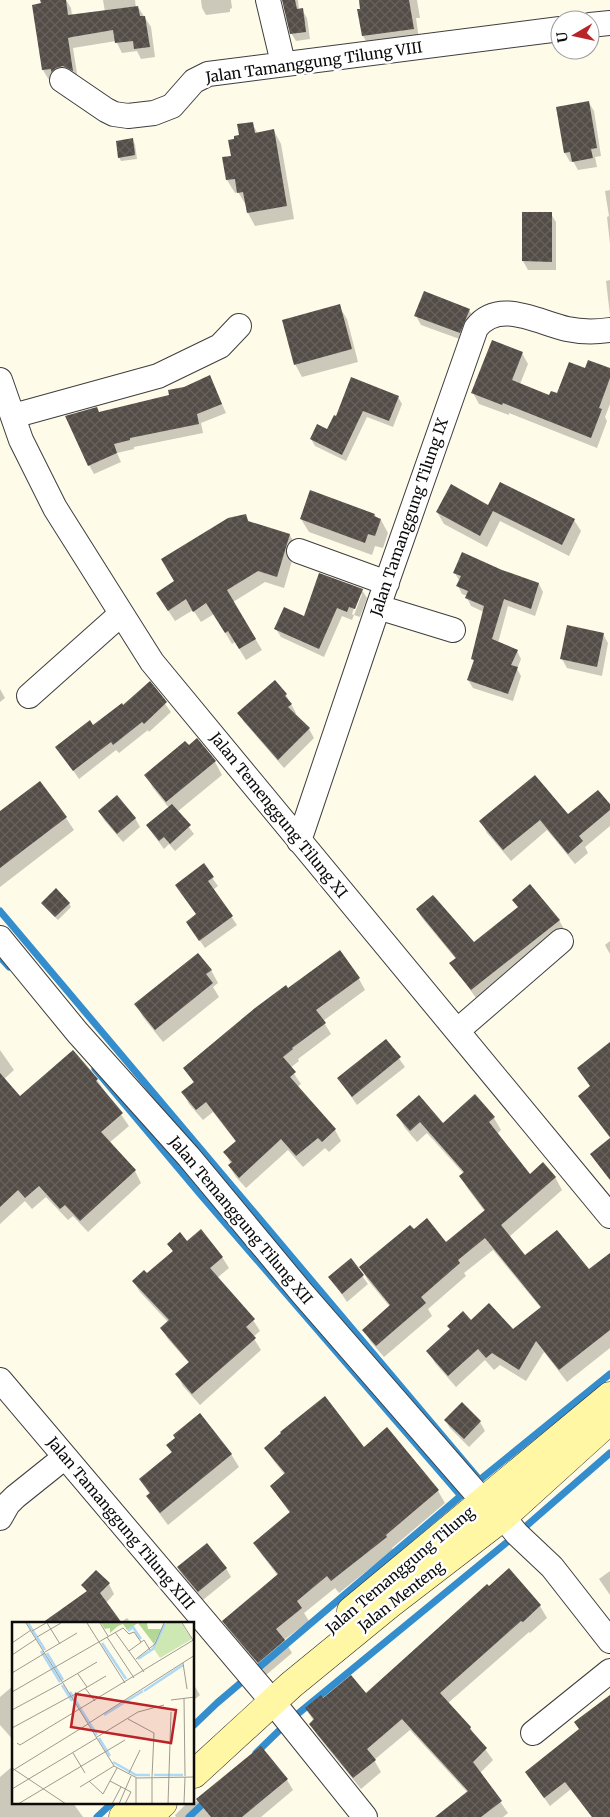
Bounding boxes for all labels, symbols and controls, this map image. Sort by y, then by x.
north arrow [550,10,600,60]
text: U [552,30,572,44]
street label: Jalan Tamanggung Tilung VIII [203,37,424,87]
street label: Jalan Tamanggung Tilung IX [366,415,452,620]
street label: Jalan Temenggung Tilung XI [206,728,352,902]
street label: Jalan Temanggung Tilung XII [164,1131,317,1308]
street label: Jalan Tamanggung Tilung XIII [42,1432,199,1613]
street label: Jalan Temanggung Tilung [321,1502,478,1638]
street label: Jalan Menteng [353,1557,448,1636]
inset map [12,1622,195,1804]

